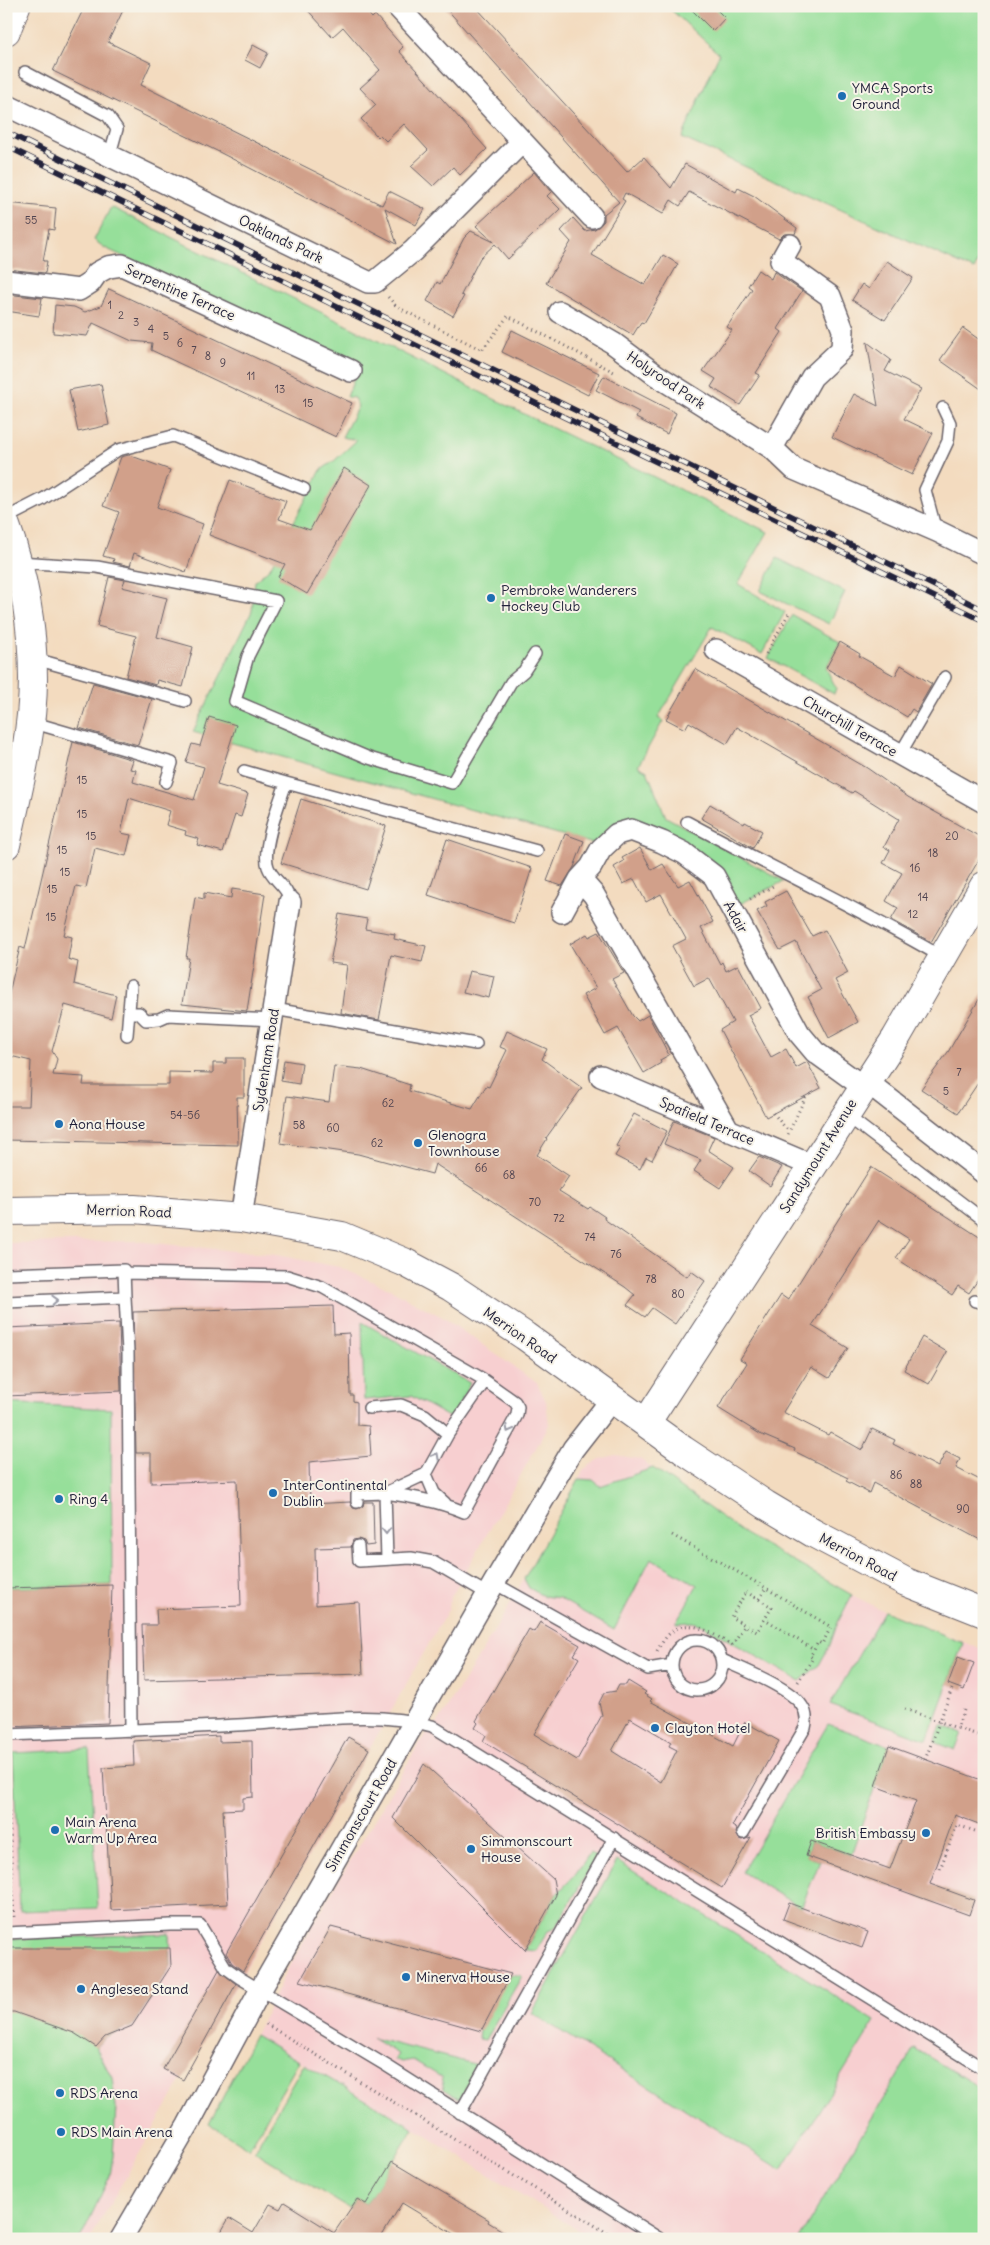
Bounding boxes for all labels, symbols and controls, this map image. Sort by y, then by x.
place label: YMCA Sports Ground [852,79,933,113]
marker: YMCA Sports Ground [836,90,848,102]
street label: Oaklands Park [236,211,326,267]
house number: 55 [25,213,37,227]
street label: Serpentine Terrace [122,260,238,324]
house number: 1 [108,298,112,312]
house number: 2 [118,308,124,322]
house number: 3 [133,315,139,329]
house number: 4 [148,322,154,336]
house number: 5 [163,329,169,343]
house number: 6 [177,336,183,350]
house number: 7 [191,343,197,357]
street label: Holyrood Park [623,347,709,413]
house number: 8 [205,349,211,363]
house number: 9 [220,356,226,370]
house number: 11 [247,369,255,383]
house number: 13 [275,382,285,396]
house number: 15 [303,396,313,410]
place label: Pembroke Wanderers Hockey Club [501,581,637,615]
marker: Pembroke Wanderers Hockey Club [485,592,497,604]
street label: Churchill Terrace [799,692,901,760]
house number: 15 [77,773,87,787]
house number: 15 [77,807,87,821]
house number: 15 [86,829,96,843]
house number: 20 [945,829,959,843]
house number: 15 [57,843,67,857]
house number: 18 [928,846,938,860]
house number: 16 [910,861,920,875]
house number: 15 [60,865,70,879]
house number: 15 [47,882,57,896]
house number: 14 [918,890,928,904]
street label: Adair [720,898,752,937]
house number: 12 [908,907,918,921]
house number: 15 [46,910,56,924]
street label: Sydenham Road [249,1007,283,1113]
house number: 7 [956,1065,962,1079]
house number: 5 [943,1084,949,1098]
street label: Spafield Terrace [657,1093,757,1149]
house number: 62 [382,1096,394,1110]
street label: Sandymount Avenue [776,1096,860,1216]
house number: 54-56 [170,1108,200,1122]
place label: Aona House [69,1115,145,1133]
marker: Aona House [53,1118,65,1130]
house number: 58 [293,1118,305,1132]
house number: 60 [326,1121,340,1135]
place label: Glenogra Townhouse [428,1126,499,1160]
house number: 62 [371,1136,383,1150]
marker: Glenogra Townhouse [412,1137,424,1149]
house number: 66 [475,1161,487,1175]
house number: 68 [503,1168,515,1182]
house number: 70 [529,1195,541,1209]
street label: Merrion Road [86,1201,172,1221]
house number: 72 [553,1211,565,1225]
house number: 74 [584,1230,596,1244]
house number: 76 [610,1247,622,1261]
house number: 78 [645,1272,657,1286]
house number: 80 [671,1287,685,1301]
one-way arrow [52,1295,59,1305]
street label: Merrion Road [480,1303,560,1367]
one-way arrow [505,1424,515,1433]
one-way arrow [430,1452,440,1461]
house number: 86 [890,1468,902,1482]
place label: InterContinental Dublin [283,1476,387,1510]
house number: 88 [910,1477,922,1491]
marker: InterContinental Dublin [267,1487,279,1499]
place label: Ring 4 [69,1490,108,1508]
marker: Ring 4 [53,1493,65,1505]
house number: 90 [956,1502,970,1516]
one-way arrow [381,1528,391,1536]
street label: Merrion Road [816,1529,900,1585]
place label: Clayton Hotel [665,1719,750,1737]
marker: Clayton Hotel [649,1722,661,1734]
street label: Simmonscourt Road [321,1755,401,1875]
place label: Main Arena Warm Up Area [65,1813,157,1847]
marker: Main Arena Warm Up Area [49,1824,61,1836]
place label: British Embassy [816,1824,916,1842]
marker: British Embassy [920,1827,932,1839]
place label: Simmonscourt House [481,1832,573,1866]
marker: Simmonscourt House [465,1843,477,1855]
place label: Minerva House [416,1968,510,1986]
marker: Minerva House [400,1971,412,1983]
place label: Anglesea Stand [91,1980,188,1998]
marker: Anglesea Stand [75,1983,87,1995]
place label: RDS Arena [70,2084,138,2102]
marker: RDS Arena [54,2087,66,2099]
place label: RDS Main Arena [71,2123,173,2141]
marker: RDS Main Arena [55,2126,67,2138]

